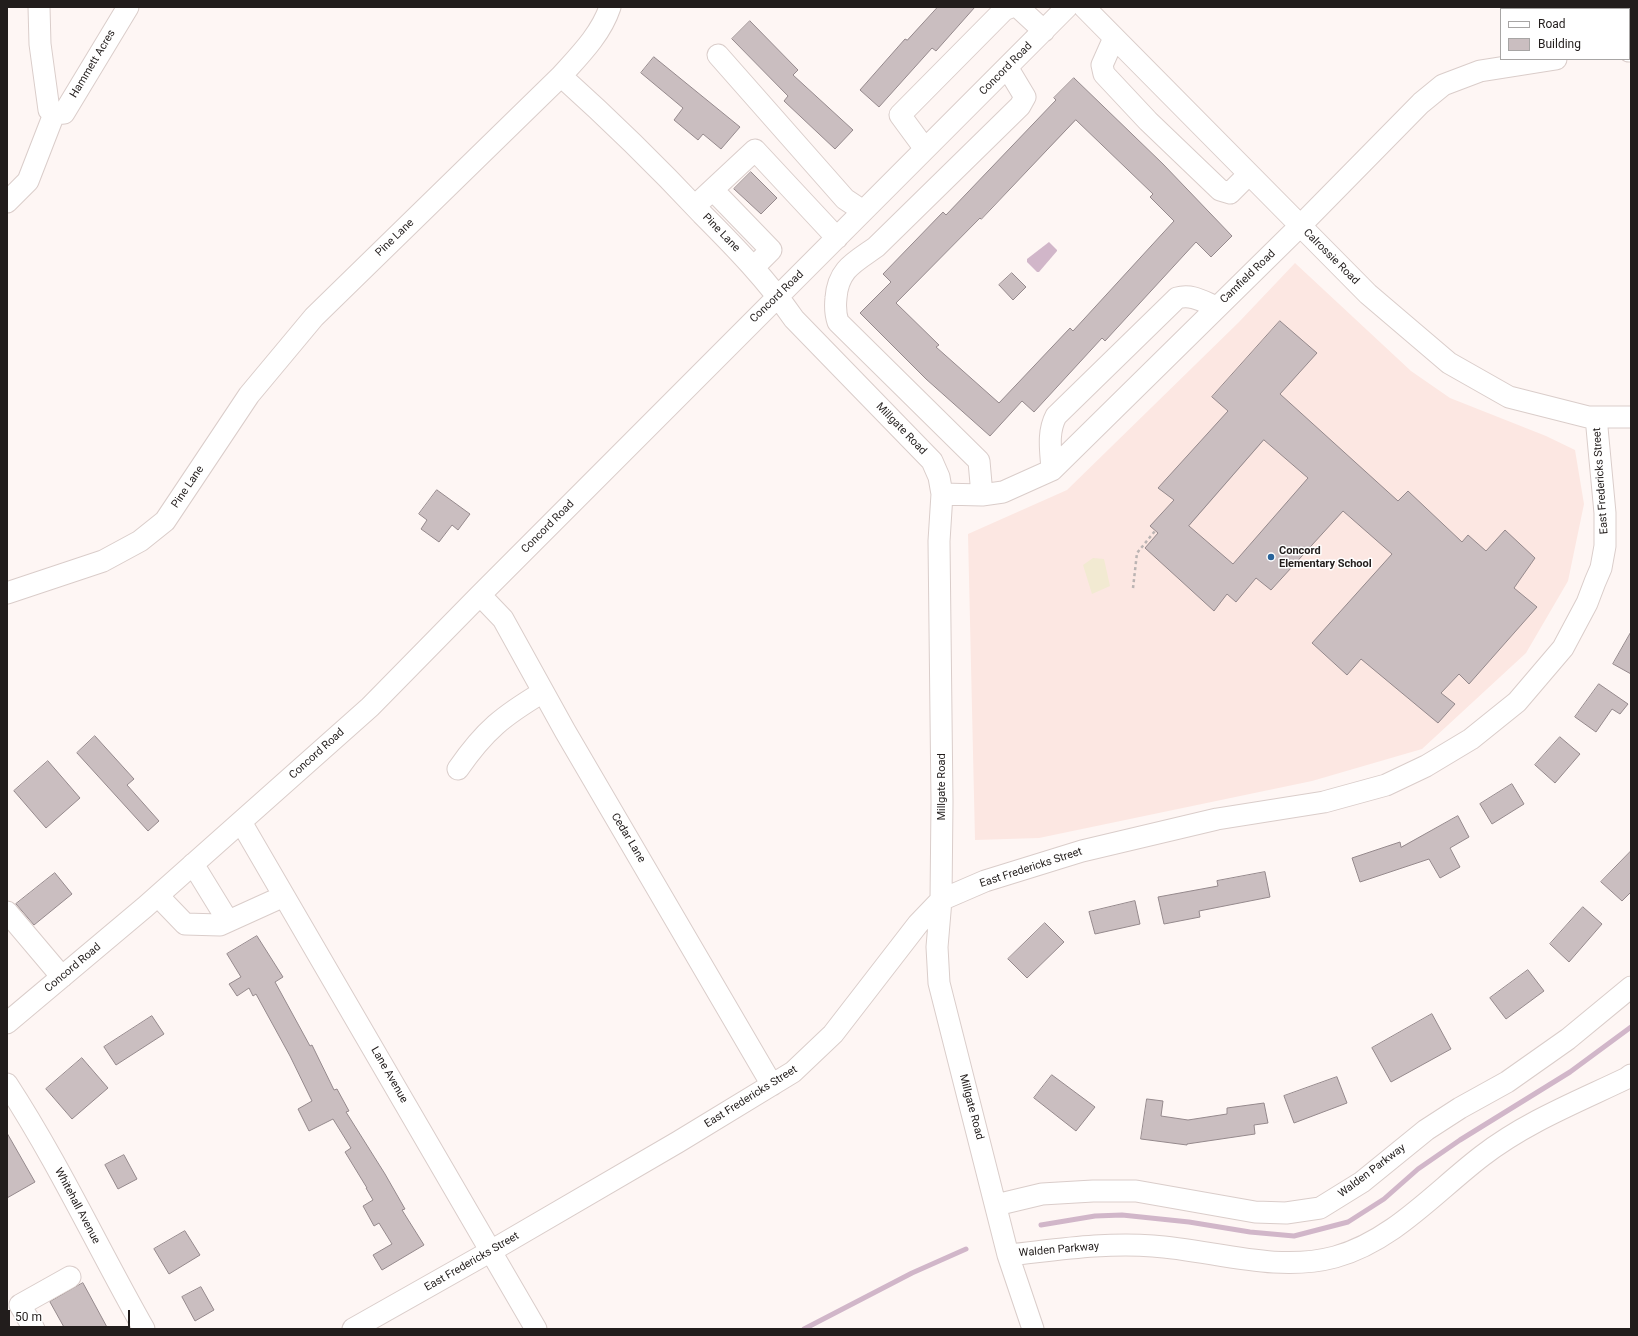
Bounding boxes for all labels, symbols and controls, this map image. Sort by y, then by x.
legend [1500,8,1630,60]
text: Road [1538,17,1566,31]
street label: Hammett Acres [68,28,118,100]
text: Building [1538,37,1581,51]
street label: Concord Road [977,40,1035,98]
street label: Pine Lane [700,211,742,255]
street label: Pine Lane [373,217,417,259]
street label: Calrossie Road [1300,226,1362,288]
street label: Camfield Road [1218,247,1278,307]
street label: Concord Road [747,268,807,326]
street label: Millgate Road [873,400,929,458]
street label: East Fredericks Street [1591,427,1611,535]
street label: Pine Lane [169,463,207,511]
street label: Concord Road [519,498,577,556]
place label: Concord Elementary School [1279,544,1372,570]
marker: Concord Elementary School [1266,552,1276,562]
street label: Concord Road [287,726,347,782]
street label: Millgate Road [935,753,949,821]
street label: Cedar Lane [608,811,648,865]
street label: East Fredericks Street [978,845,1084,891]
street label: Concord Road [42,941,104,995]
street label: Lane Avenue [368,1045,410,1105]
street label: East Fredericks Street [702,1063,800,1131]
street label: Millgate Road [956,1073,986,1141]
street label: Walden Parkway [1336,1141,1408,1201]
street label: Whitehall Avenue [51,1166,103,1246]
street label: East Fredericks Street [422,1230,522,1294]
street label: Walden Parkway [1018,1240,1100,1260]
scale bar [10,1302,132,1328]
text: 50 m [15,1310,42,1324]

